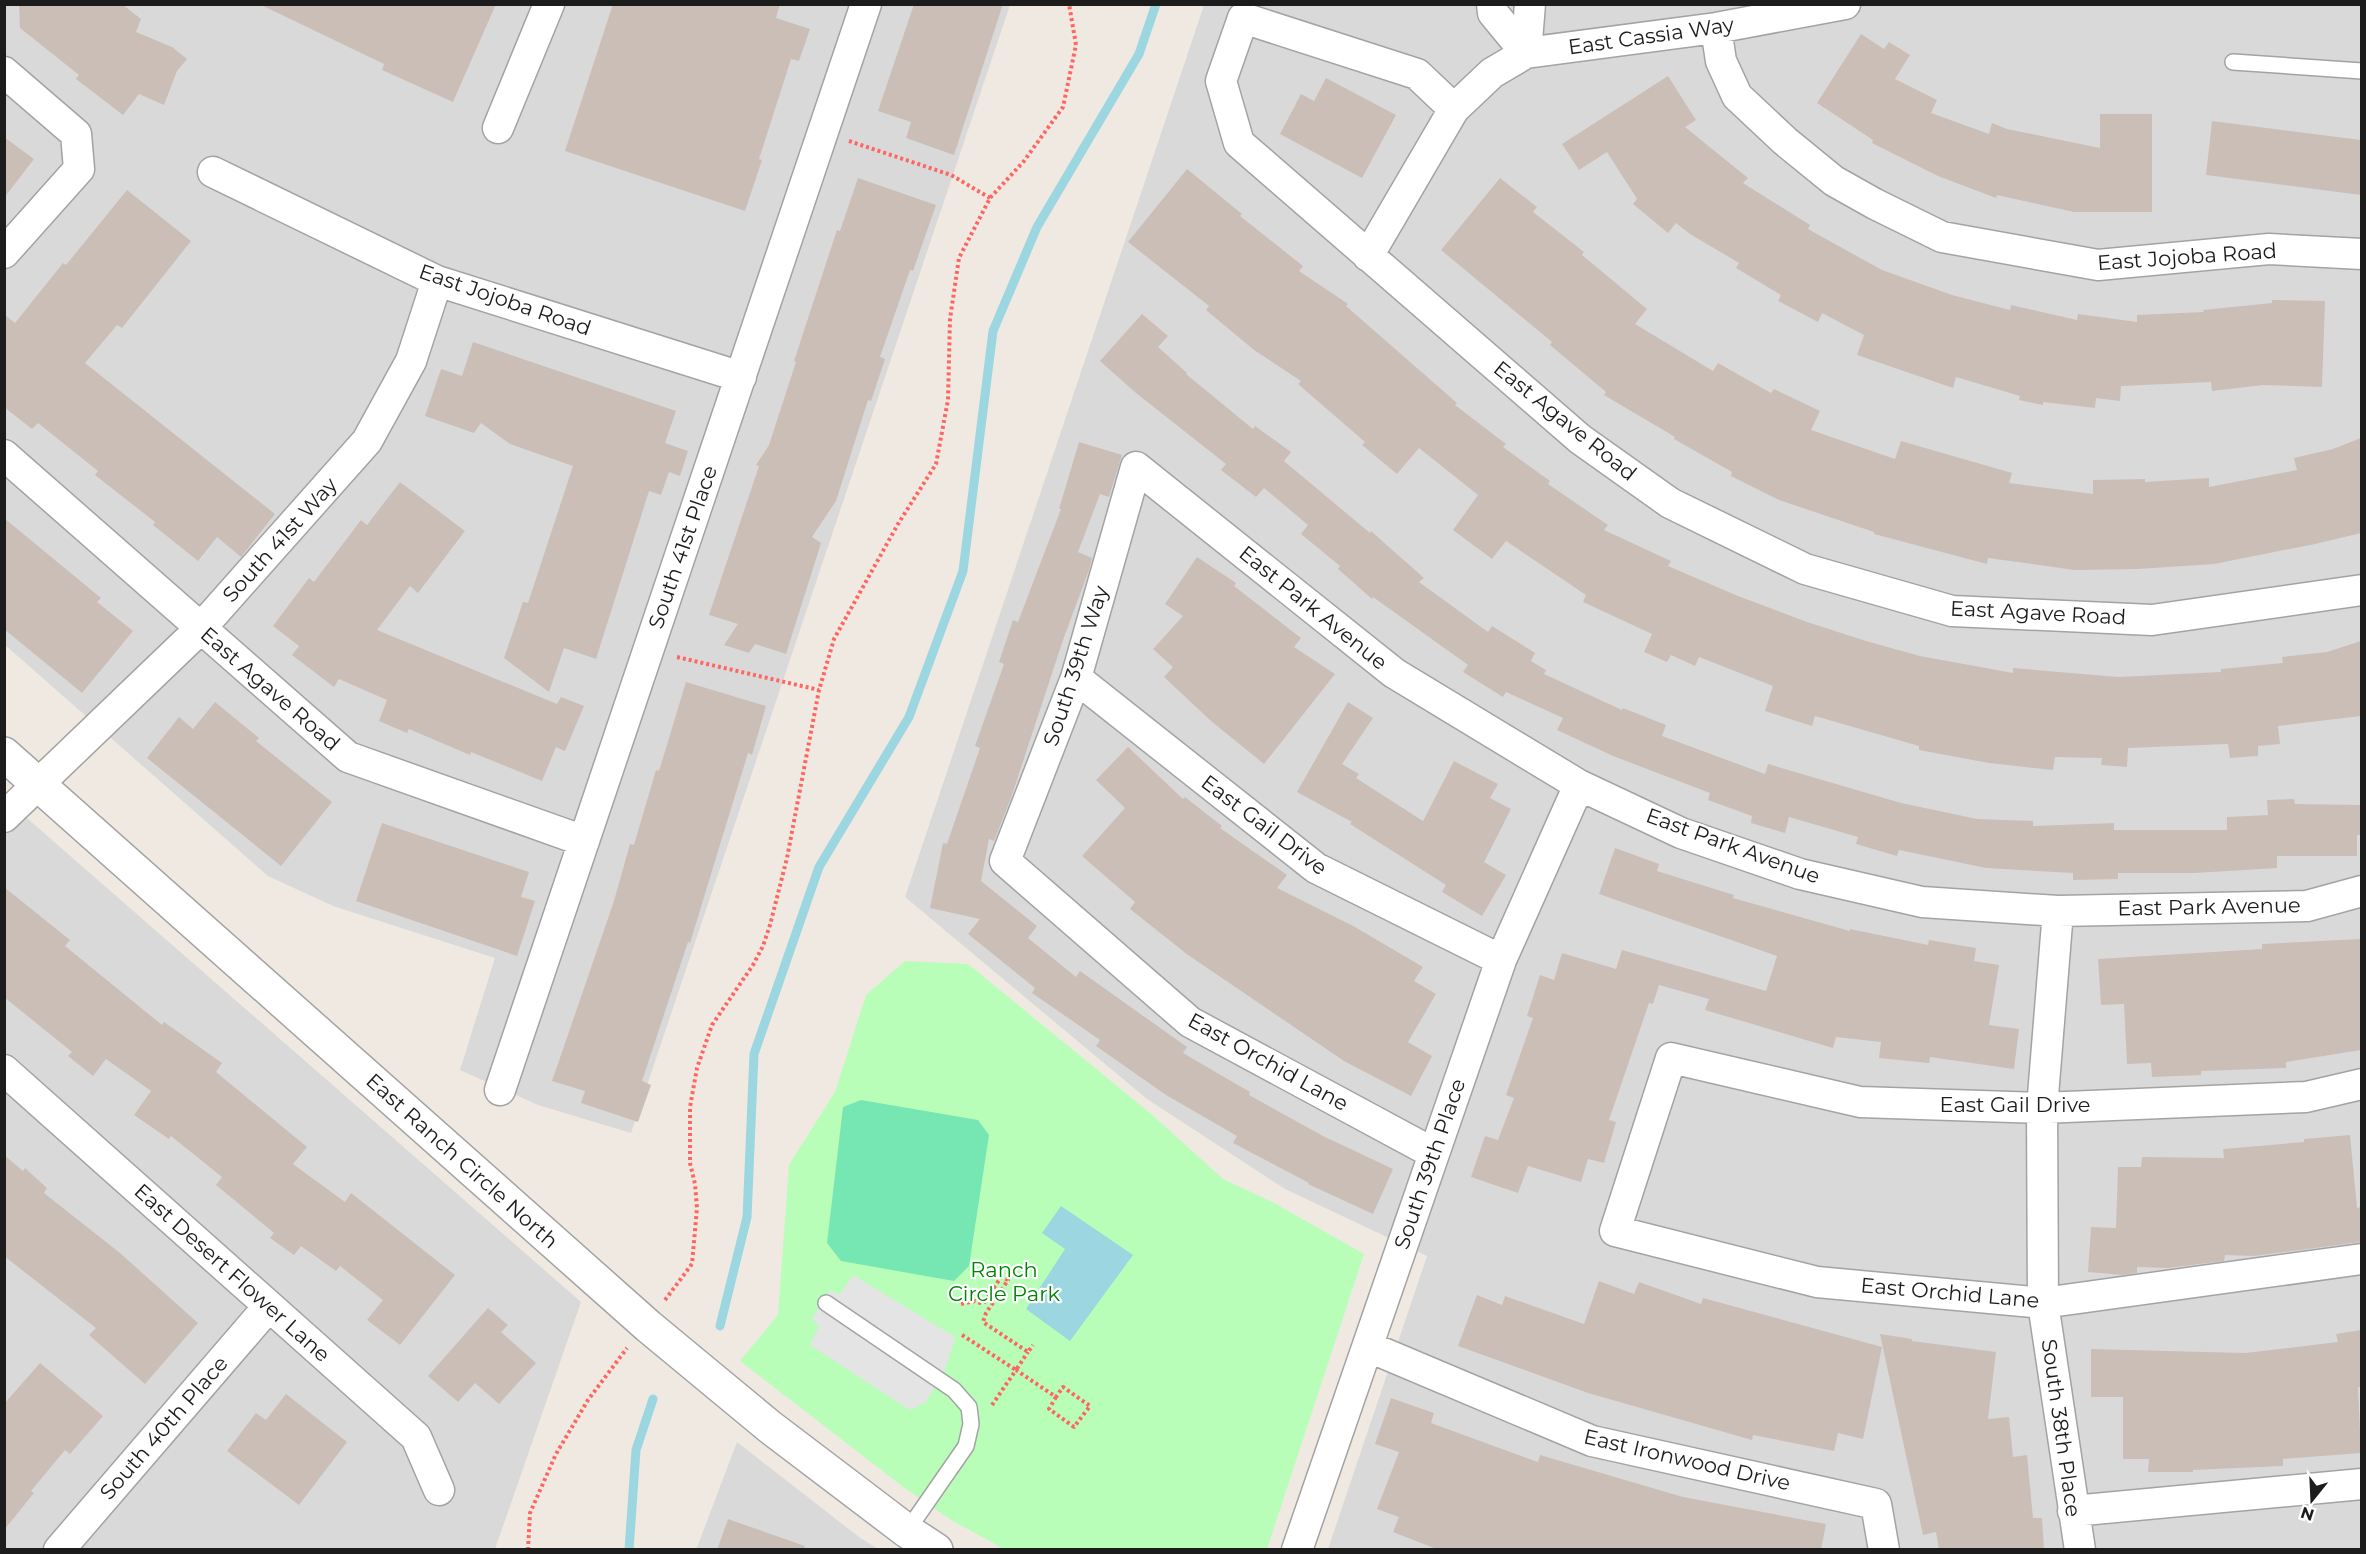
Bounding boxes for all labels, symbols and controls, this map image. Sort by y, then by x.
street label: East Cassia Way [1566,11,1736,60]
street label: East Jojoba Road [2096,238,2278,275]
street label: East Jojoba Road [416,258,594,341]
street label: East Agave Road [1489,355,1642,486]
street label: South 41st Place [643,462,722,632]
street label: South 41st Way [217,472,343,607]
street label: East Park Avenue [1234,540,1392,675]
street label: South 39th Way [1038,582,1113,749]
street label: East Agave Road [1949,595,2127,630]
street label: East Agave Road [196,621,345,756]
street label: East Gail Drive [1196,769,1332,880]
street label: East Park Avenue [1643,802,1824,889]
street label: East Park Avenue [2117,892,2301,921]
street label: East Orchid Lane [1184,1007,1353,1116]
street label: East Ranch Circle North [361,1068,563,1253]
street label: South 39th Place [1389,1075,1470,1253]
street label: East Gail Drive [1940,1092,2090,1117]
street label: East Desert Flower Lane [129,1178,335,1367]
park label: Ranch Circle Park [948,1257,1061,1306]
street label: East Orchid Lane [1860,1272,2040,1313]
street label: South 38th Place [2037,1337,2086,1518]
street label: South 40th Place [94,1351,233,1505]
street label: East Ironwood Drive [1581,1424,1793,1495]
north arrow [2282,1470,2342,1530]
text: N [2298,1503,2317,1525]

